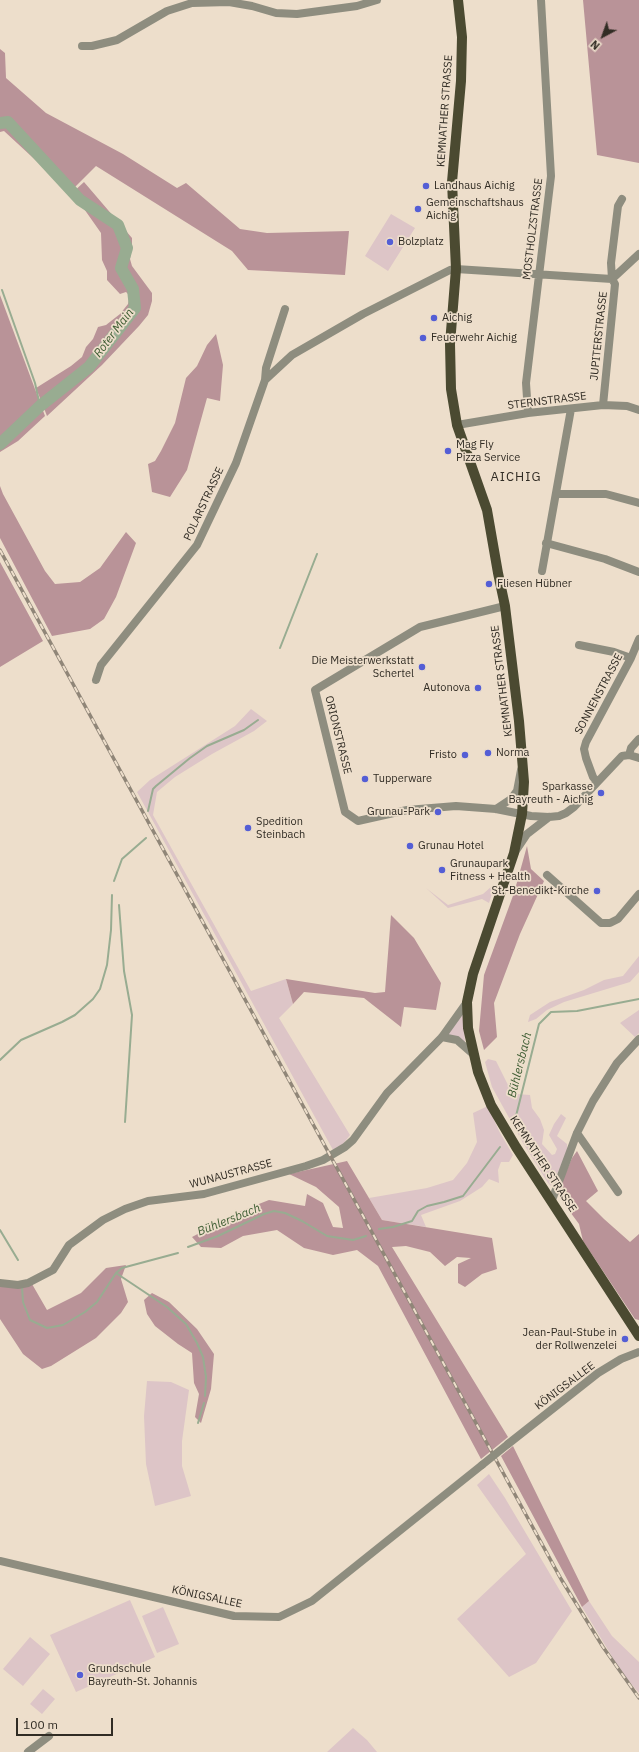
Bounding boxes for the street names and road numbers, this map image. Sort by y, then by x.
street label: KEMNATHER STRASSE [435,55,455,167]
street label: MOSTHOLZSTRASSE [520,177,546,281]
street label: JUPITERSTRASSE [588,291,610,381]
street label: STERNSTRASSE [507,390,587,412]
street label: POLARSTRASSE [181,465,227,543]
street label: KEMNATHER STRASSE [489,624,515,738]
street label: SONNENSTRASSE [572,651,626,737]
street label: ORIONSTRASSE [322,694,354,776]
street label: KEMNATHER STRASSE [507,1113,579,1215]
street label: WUNAUSTRASSE [188,1157,274,1191]
street label: KÖNIGSALLEE [532,1359,598,1413]
street label: KÖNIGSALLEE [171,1583,243,1611]

